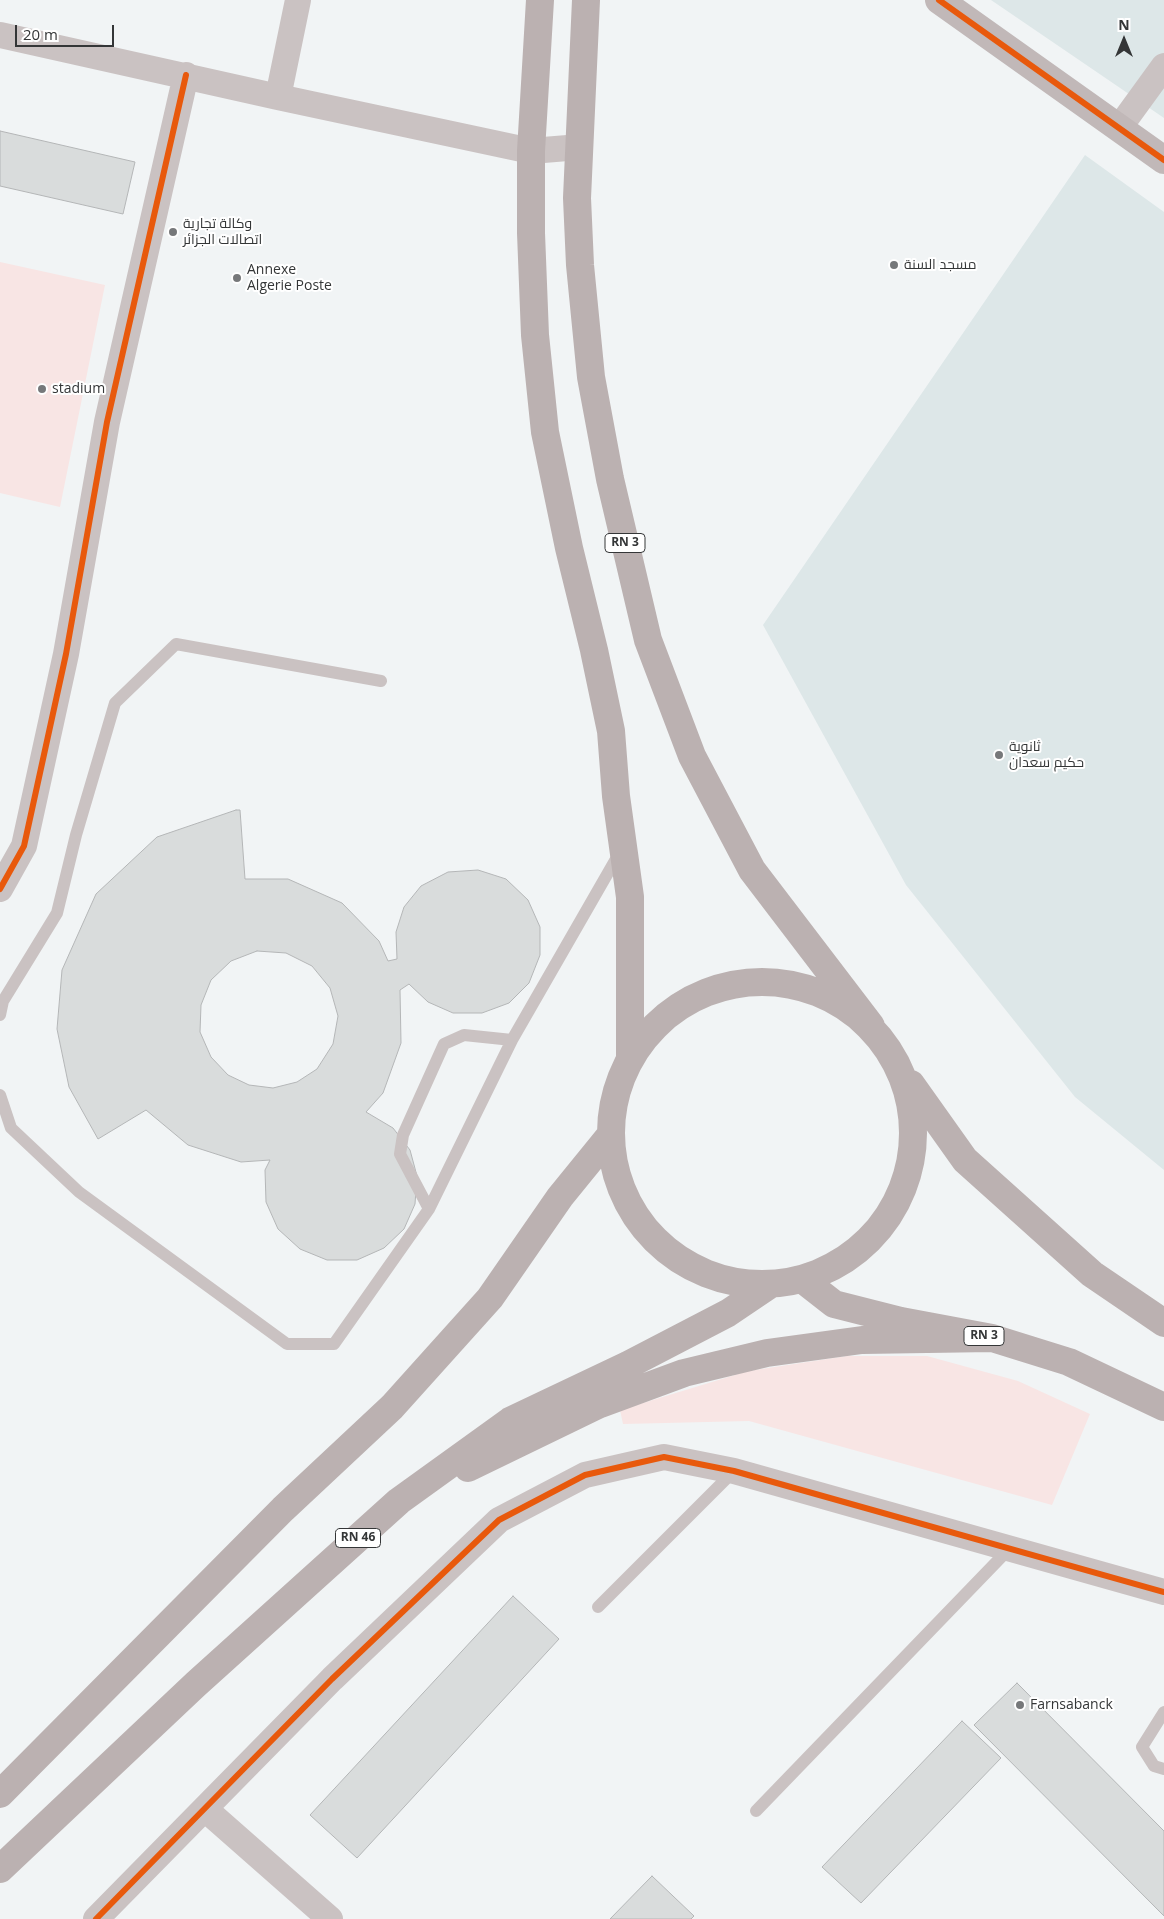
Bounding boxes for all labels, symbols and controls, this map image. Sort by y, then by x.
scale bar [18,15,116,47]
north arrow [1099,15,1149,65]
text: N [1118,15,1130,34]
text: 20 m [23,24,58,44]
place label: وكالة تجارية اتصالات الجزائر [183,216,262,248]
marker: وكالة تجارية اتصالات الجزائر [167,226,179,238]
place label: مسجد السنة [904,257,976,273]
marker: مسجد السنة [888,259,900,271]
place label: Annexe Algerie Poste [247,262,332,294]
marker: Annexe Algerie Poste [231,272,243,284]
place label: stadium [52,381,105,397]
marker: stadium [36,383,48,395]
road number: RN 3 [605,534,645,552]
place label: ثانوية حكيم سعدان [1009,739,1084,772]
marker: ثانوية حكيم سعدان [993,749,1005,761]
road number: RN 3 [964,1326,1004,1345]
road number: RN 46 [336,1529,380,1548]
place label: Farnsabanck [1030,1697,1113,1713]
marker: Farnsabanck [1014,1699,1026,1711]

